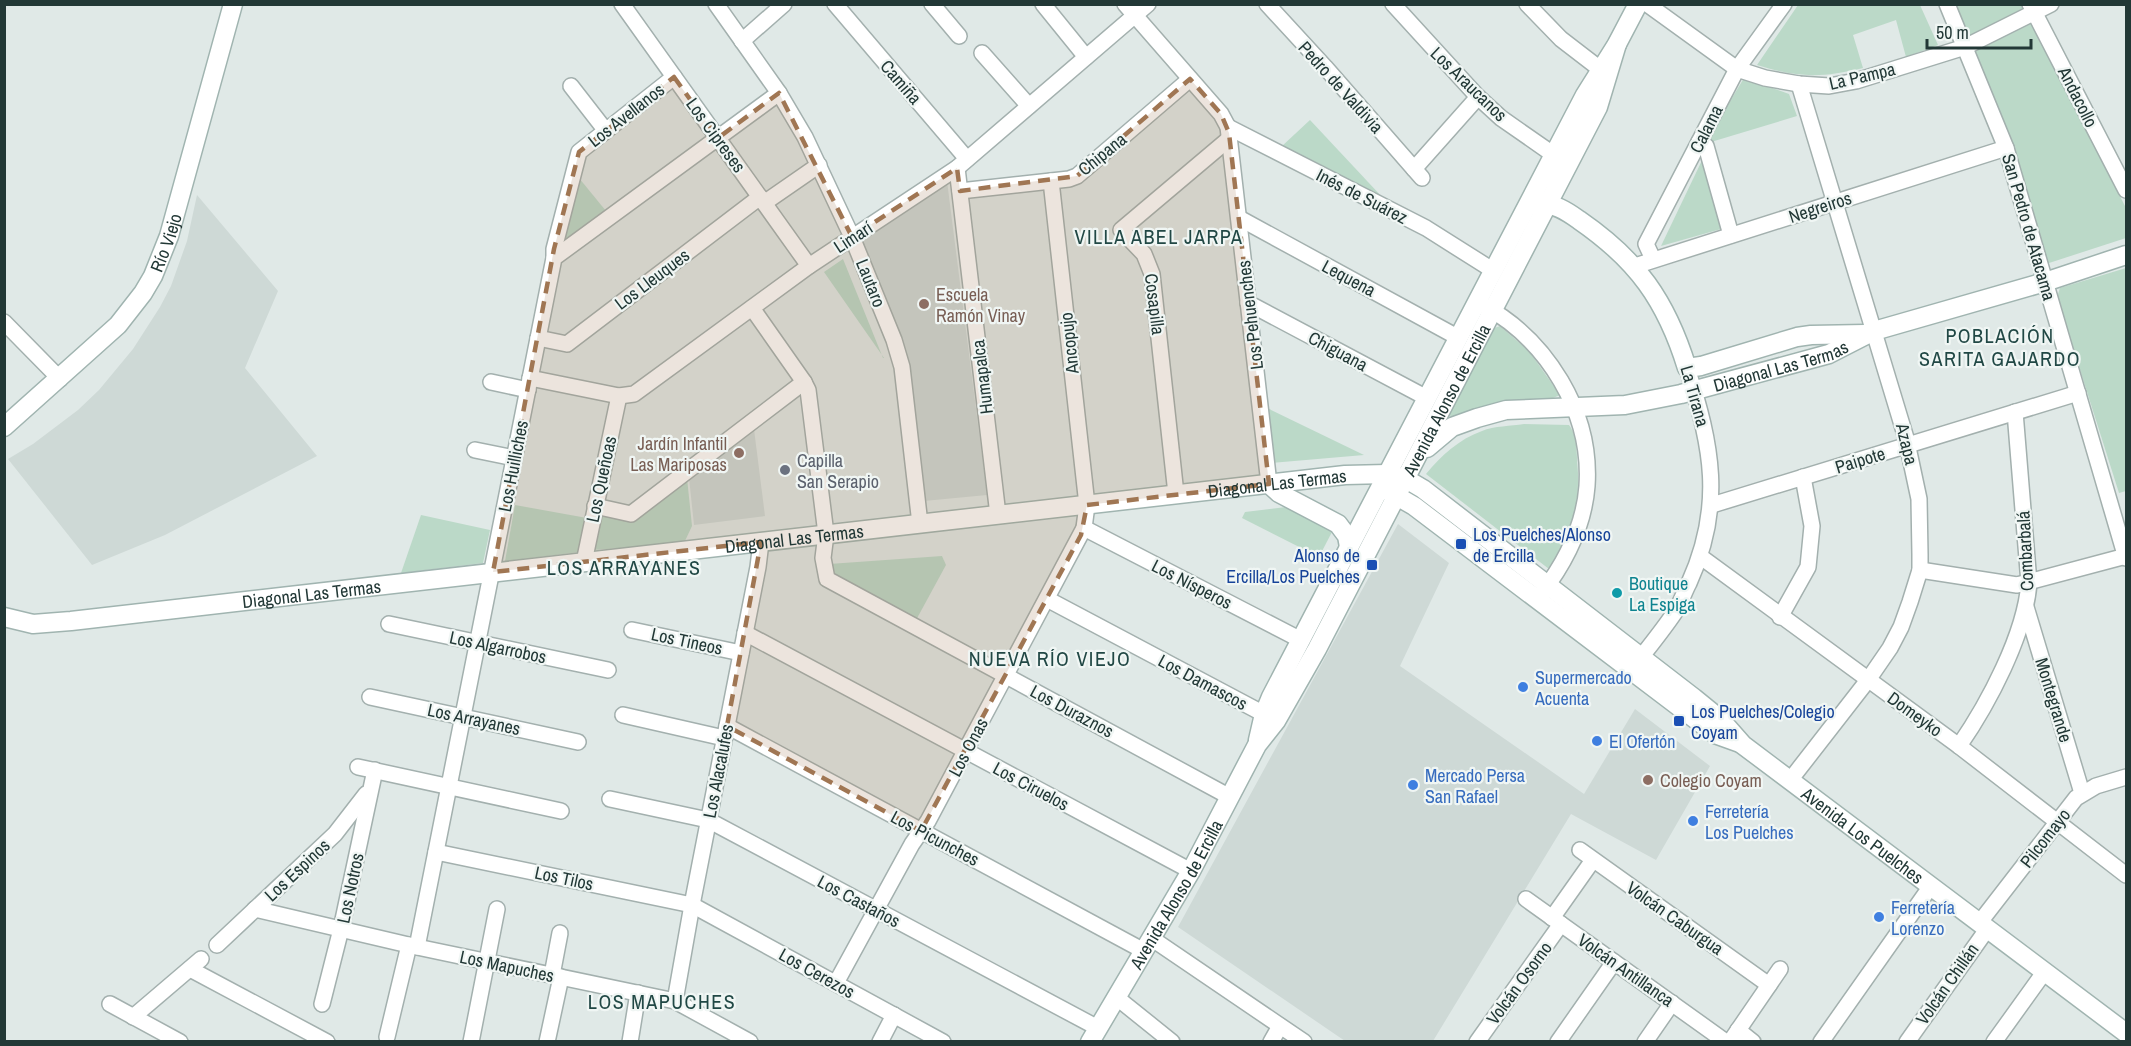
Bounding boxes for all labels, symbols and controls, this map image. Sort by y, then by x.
scale bar [1927,12,2030,50]
text: 50 m [1936,20,1969,45]
street label: Pedro de Valdivia [1293,35,1389,139]
street label: Los Araucanos [1425,41,1513,127]
street label: Camiña [875,54,927,110]
street label: La Pampa [1826,56,1898,96]
street label: Andacollo [2052,62,2104,132]
street label: Los Avellanos [583,77,669,153]
street label: Los Cipreses [680,92,752,178]
street label: Calama [1683,101,1729,157]
street label: Chipana [1072,127,1132,181]
street label: San Pedro de Atacama [1996,151,2062,303]
street label: Inés de Suárez [1312,162,1412,230]
street label: Negreiros [1785,185,1855,229]
street label: Río Viejo [143,211,187,276]
street label: Limarí [829,215,878,259]
district label: VILLA ABEL JARPA [1075,223,1244,250]
street label: Los Lleuques [609,243,695,315]
street label: Lequena [1318,253,1380,303]
street label: Lautaro [850,255,892,311]
street label: Los Pehuenches [1231,259,1269,371]
street label: Cosapilla [1139,272,1171,336]
place label: Escuela Ramón Vinay [936,282,1026,328]
marker: Escuela Ramón Vinay [917,297,931,311]
street label: Ancopujo [1053,311,1085,376]
street label: Avenida Alonso de Ercilla [1396,319,1496,481]
district label: POBLACIÓN SARITA GAJARDO [1919,322,2081,372]
street label: Chiguana [1304,325,1372,377]
street label: Diagonal Las Termas [1710,334,1852,397]
street label: Humapalca [965,338,999,416]
street label: La Tirana [1674,362,1716,430]
street label: Los Huilliches [492,418,534,514]
street label: Azapa [1890,420,1924,467]
place label: Jardín Infantil Las Mariposas [630,431,727,477]
street label: Los Queñoas [580,433,622,525]
street label: Paipote [1832,441,1888,479]
marker: Jardín Infantil Las Mariposas [732,446,746,460]
place label: Capilla San Serapio [797,448,879,494]
street label: Diagonal Las Termas [1206,462,1348,503]
marker: Capilla San Serapio [778,463,792,477]
street label: Combarbalá [2010,510,2040,592]
street label: Diagonal Las Termas [724,518,865,558]
place label: Los Puelches/Alonso de Ercilla [1473,522,1611,568]
marker: Los Puelches/Alonso de Ercilla [1454,537,1468,551]
place label: Alonso de Ercilla/Los Puelches [1226,543,1360,589]
street label: Los Nísperos [1148,553,1236,615]
district label: LOS ARRAYANES [547,554,701,581]
marker: Alonso de Ercilla/Los Puelches [1365,558,1379,572]
place label: Boutique La Espiga [1629,571,1695,617]
street label: Diagonal Las Termas [241,573,382,614]
marker: Boutique La Espiga [1610,586,1624,600]
street label: Los Tineos [649,621,725,661]
street label: Los Algarrobos [447,625,549,669]
district label: NUEVA RÍO VIEJO [969,645,1131,672]
street label: Los Damascos [1154,648,1252,716]
street label: Montegrande [2029,655,2079,745]
place label: Supermercado Acuenta [1534,665,1632,711]
street label: Los Duraznos [1026,679,1118,743]
marker: Supermercado Acuenta [1516,680,1530,694]
street label: Domeyko [1882,686,1948,742]
street label: Los Arrayanes [425,697,523,741]
place label: Los Puelches/Colegio Coyam [1691,699,1835,745]
street label: Los Onas [942,713,994,781]
marker: Los Puelches/Colegio Coyam [1672,714,1686,728]
street label: Los Alacalufes [697,722,739,820]
place label: El Ofertón [1609,729,1675,754]
marker: El Ofertón [1590,734,1604,748]
street label: Los Ciruelos [989,756,1073,816]
place label: Mercado Persa San Rafael [1425,763,1525,809]
place label: Colegio Coyam [1660,768,1762,793]
marker: Colegio Coyam [1641,773,1655,787]
marker: Mercado Persa San Rafael [1406,778,1420,792]
street label: Avenida Los Puelches [1796,780,1929,889]
place label: Ferretería Los Puelches [1705,799,1794,845]
street label: Pilcomayo [2014,803,2076,873]
street label: Los Picunches [886,804,984,872]
marker: Ferretería Los Puelches [1686,814,1700,828]
street label: Avenida Alonso de Ercilla [1123,815,1228,974]
street label: Los Espinos [259,833,335,907]
street label: Los Notros [330,850,370,926]
street label: Los Tilos [532,860,596,896]
street label: Los Castaños [813,869,905,933]
street label: Volcán Caburgua [1621,875,1729,961]
place label: Ferretería Lorenzo [1891,895,1955,941]
marker: Ferretería Lorenzo [1872,910,1886,924]
street label: Volcán Antillanca [1573,928,1679,1012]
street label: Volcán Osorno [1480,936,1558,1030]
street label: Volcán Chillán [1910,938,1984,1030]
street label: Los Cerezos [775,942,859,1004]
street label: Los Mapuches [457,944,557,988]
district label: LOS MAPUCHES [588,988,736,1015]

